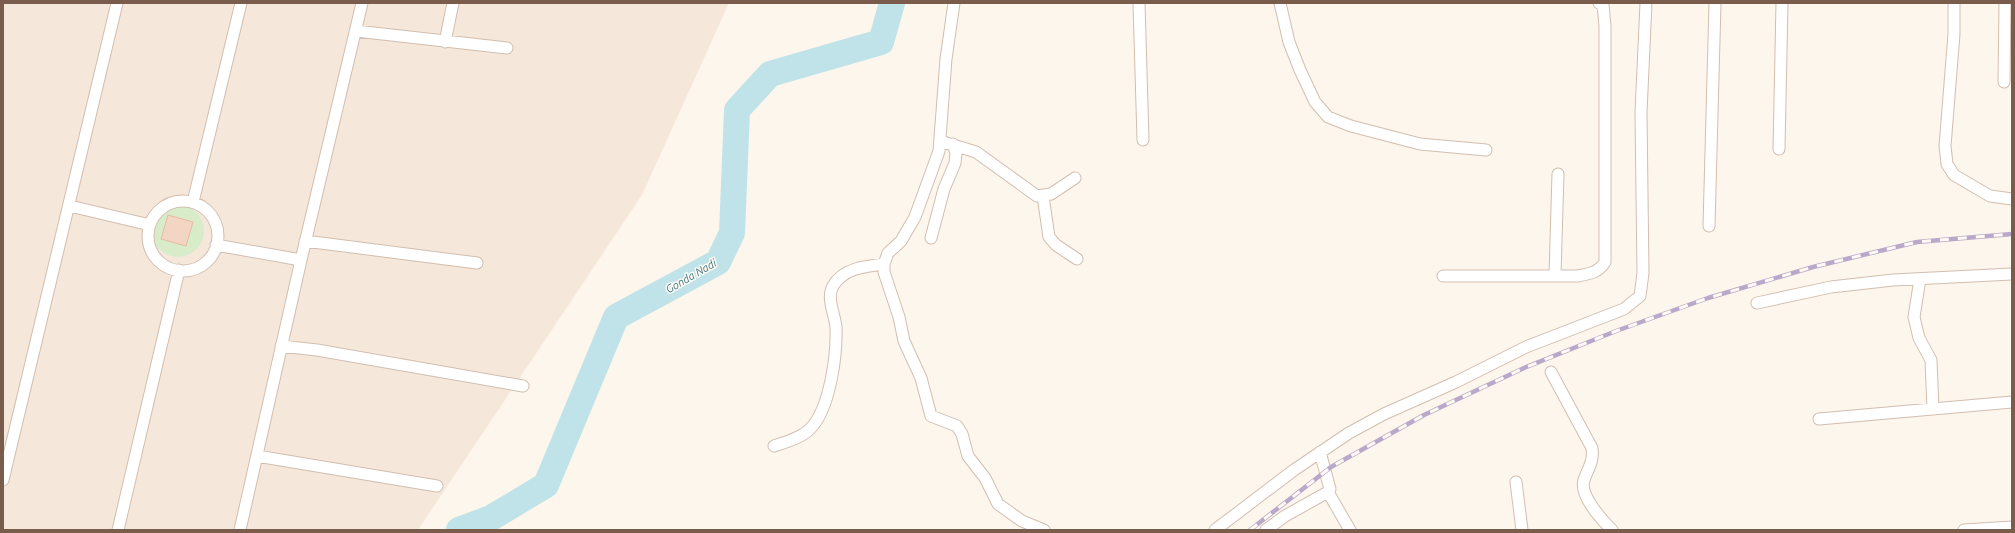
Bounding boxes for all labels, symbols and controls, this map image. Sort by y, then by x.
water label: Gonda Nadi [664,256,719,295]

